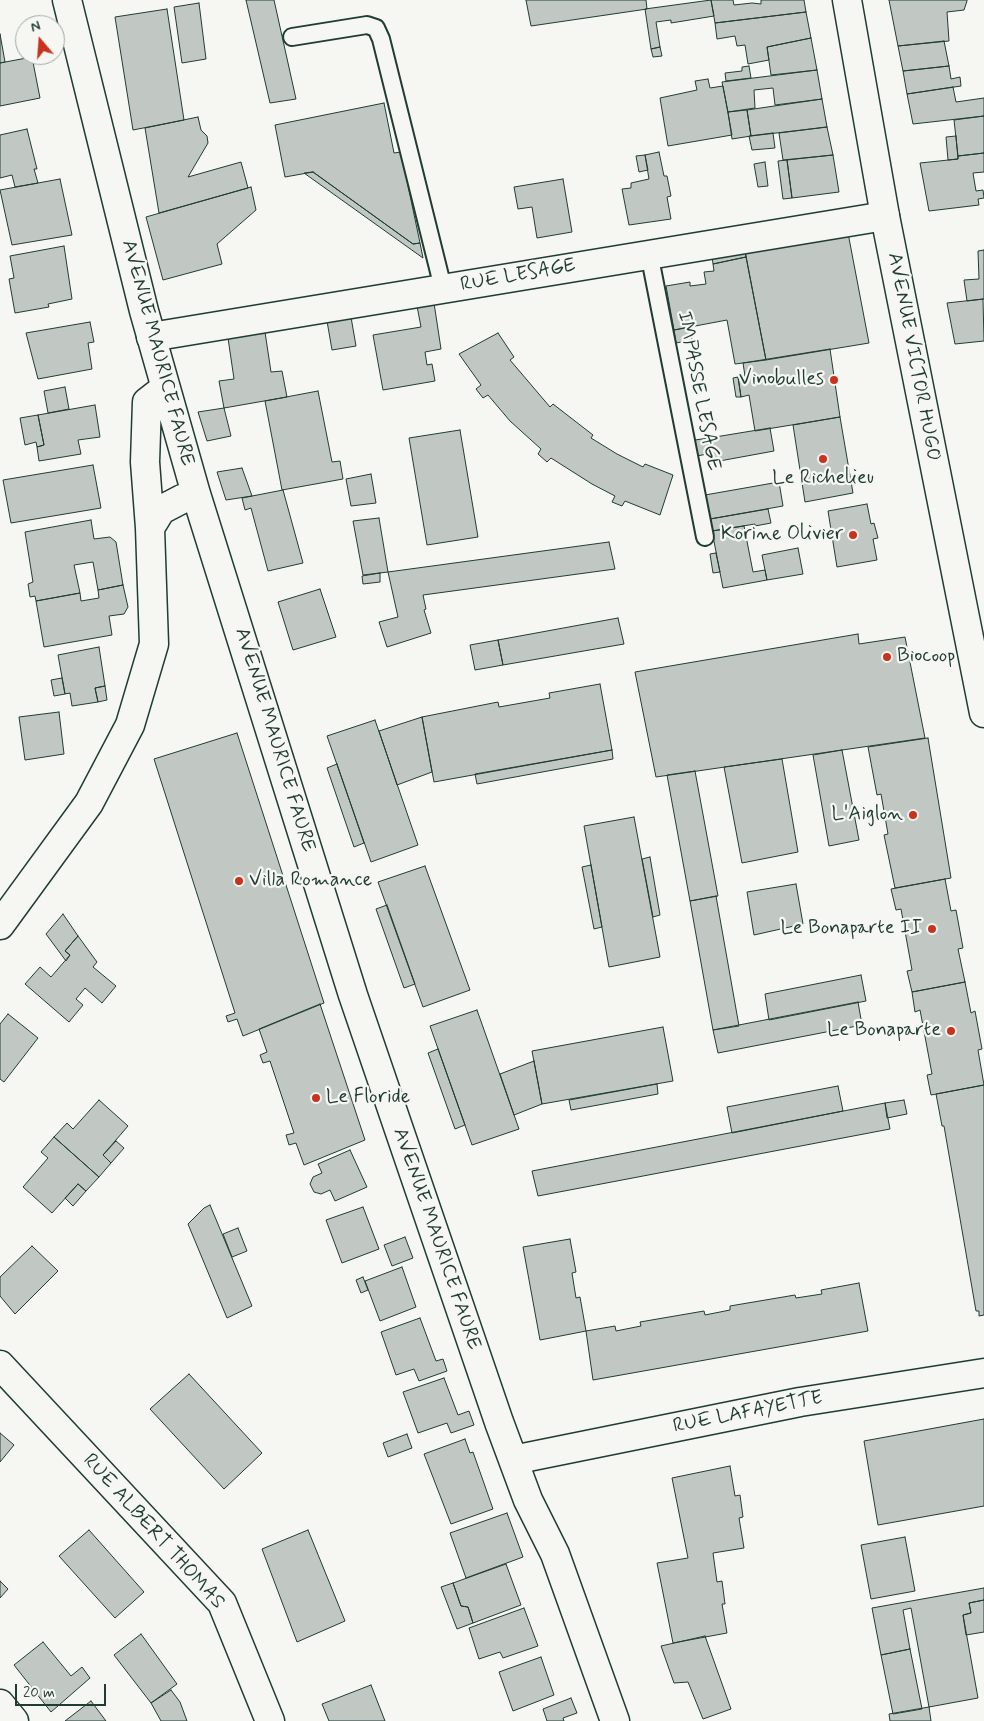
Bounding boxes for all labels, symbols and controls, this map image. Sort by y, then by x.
north arrow [15,15,65,65]
text: N [28,17,43,37]
street label: AVENUE MAURICE FAURE [115,237,199,469]
street label: AVENUE VICTOR HUGO [881,251,945,463]
street label: RUE LESAGE [459,254,577,298]
street label: IMPASSE LESAGE [671,309,725,473]
place label: Vinobulles [739,368,824,392]
marker: Vinobulles [828,374,840,386]
marker: Le Richelieu [817,453,829,465]
place label: Le Richelieu [772,467,874,491]
place label: Korine Olivier [721,523,843,547]
marker: Korine Olivier [847,529,859,541]
street label: AVENUE MAURICE FAURE [228,625,320,855]
place label: Biocoop [897,645,955,669]
marker: Biocoop [881,651,893,663]
place label: L'Aiglon [832,803,903,827]
marker: L'Aiglon [907,809,919,821]
place label: Villa Romance [249,869,372,893]
marker: Villa Romance [233,875,245,887]
place label: Le Bonaparte II [780,917,922,941]
marker: Le Bonaparte II [926,923,938,935]
place label: Le Bonaparte [827,1019,941,1043]
marker: Le Bonaparte [945,1025,957,1037]
place label: Le Floride [326,1086,410,1110]
marker: Le Floride [310,1092,322,1104]
street label: AVENUE MAURICE FAURE [387,1125,485,1353]
street label: RUE LAFAYETTE [671,1387,825,1439]
street label: RUE ALBERT THOMAS [77,1449,229,1615]
scale bar [18,1674,109,1706]
text: 20 m [23,1683,55,1703]

